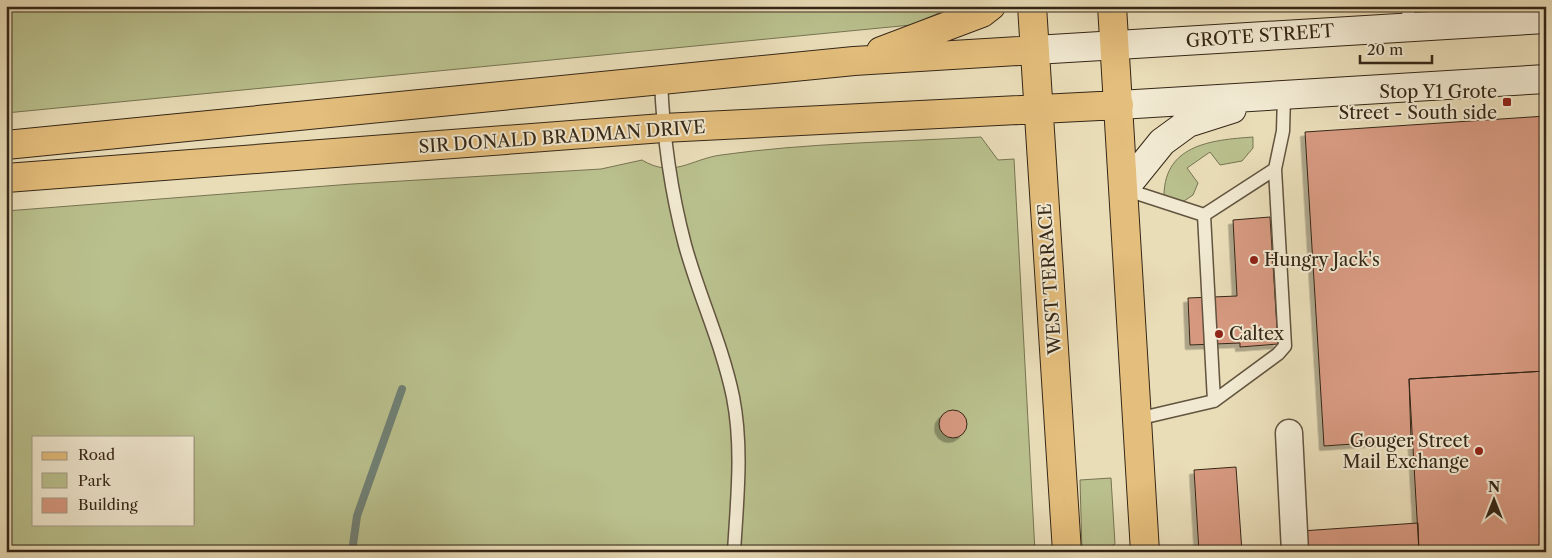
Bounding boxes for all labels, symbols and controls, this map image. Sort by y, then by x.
street label: GROTE STREET [1185,20,1336,52]
scale bar [1360,32,1432,64]
text: 20 m [1367,40,1403,59]
place label: Stop Y1 Grote Street - South side [1338,81,1497,124]
marker: Stop Y1 Grote Street - South side [1501,96,1513,108]
street label: SIR DONALD BRADMAN DRIVE [418,116,706,158]
street label: WEST TERRACE [1034,203,1066,356]
place label: Hungry Jack's [1264,249,1380,271]
marker: Hungry Jack's [1248,254,1260,266]
place label: Caltex [1229,323,1284,345]
marker: Caltex [1213,328,1225,340]
place label: Gouger Street Mail Exchange [1342,430,1470,473]
legend [32,436,195,526]
text: Road [78,445,115,464]
marker: Gouger Street Mail Exchange [1473,445,1485,457]
text: Park [78,471,112,490]
north arrow [1470,476,1520,526]
text: N [1488,478,1500,496]
text: Building [78,495,138,514]

